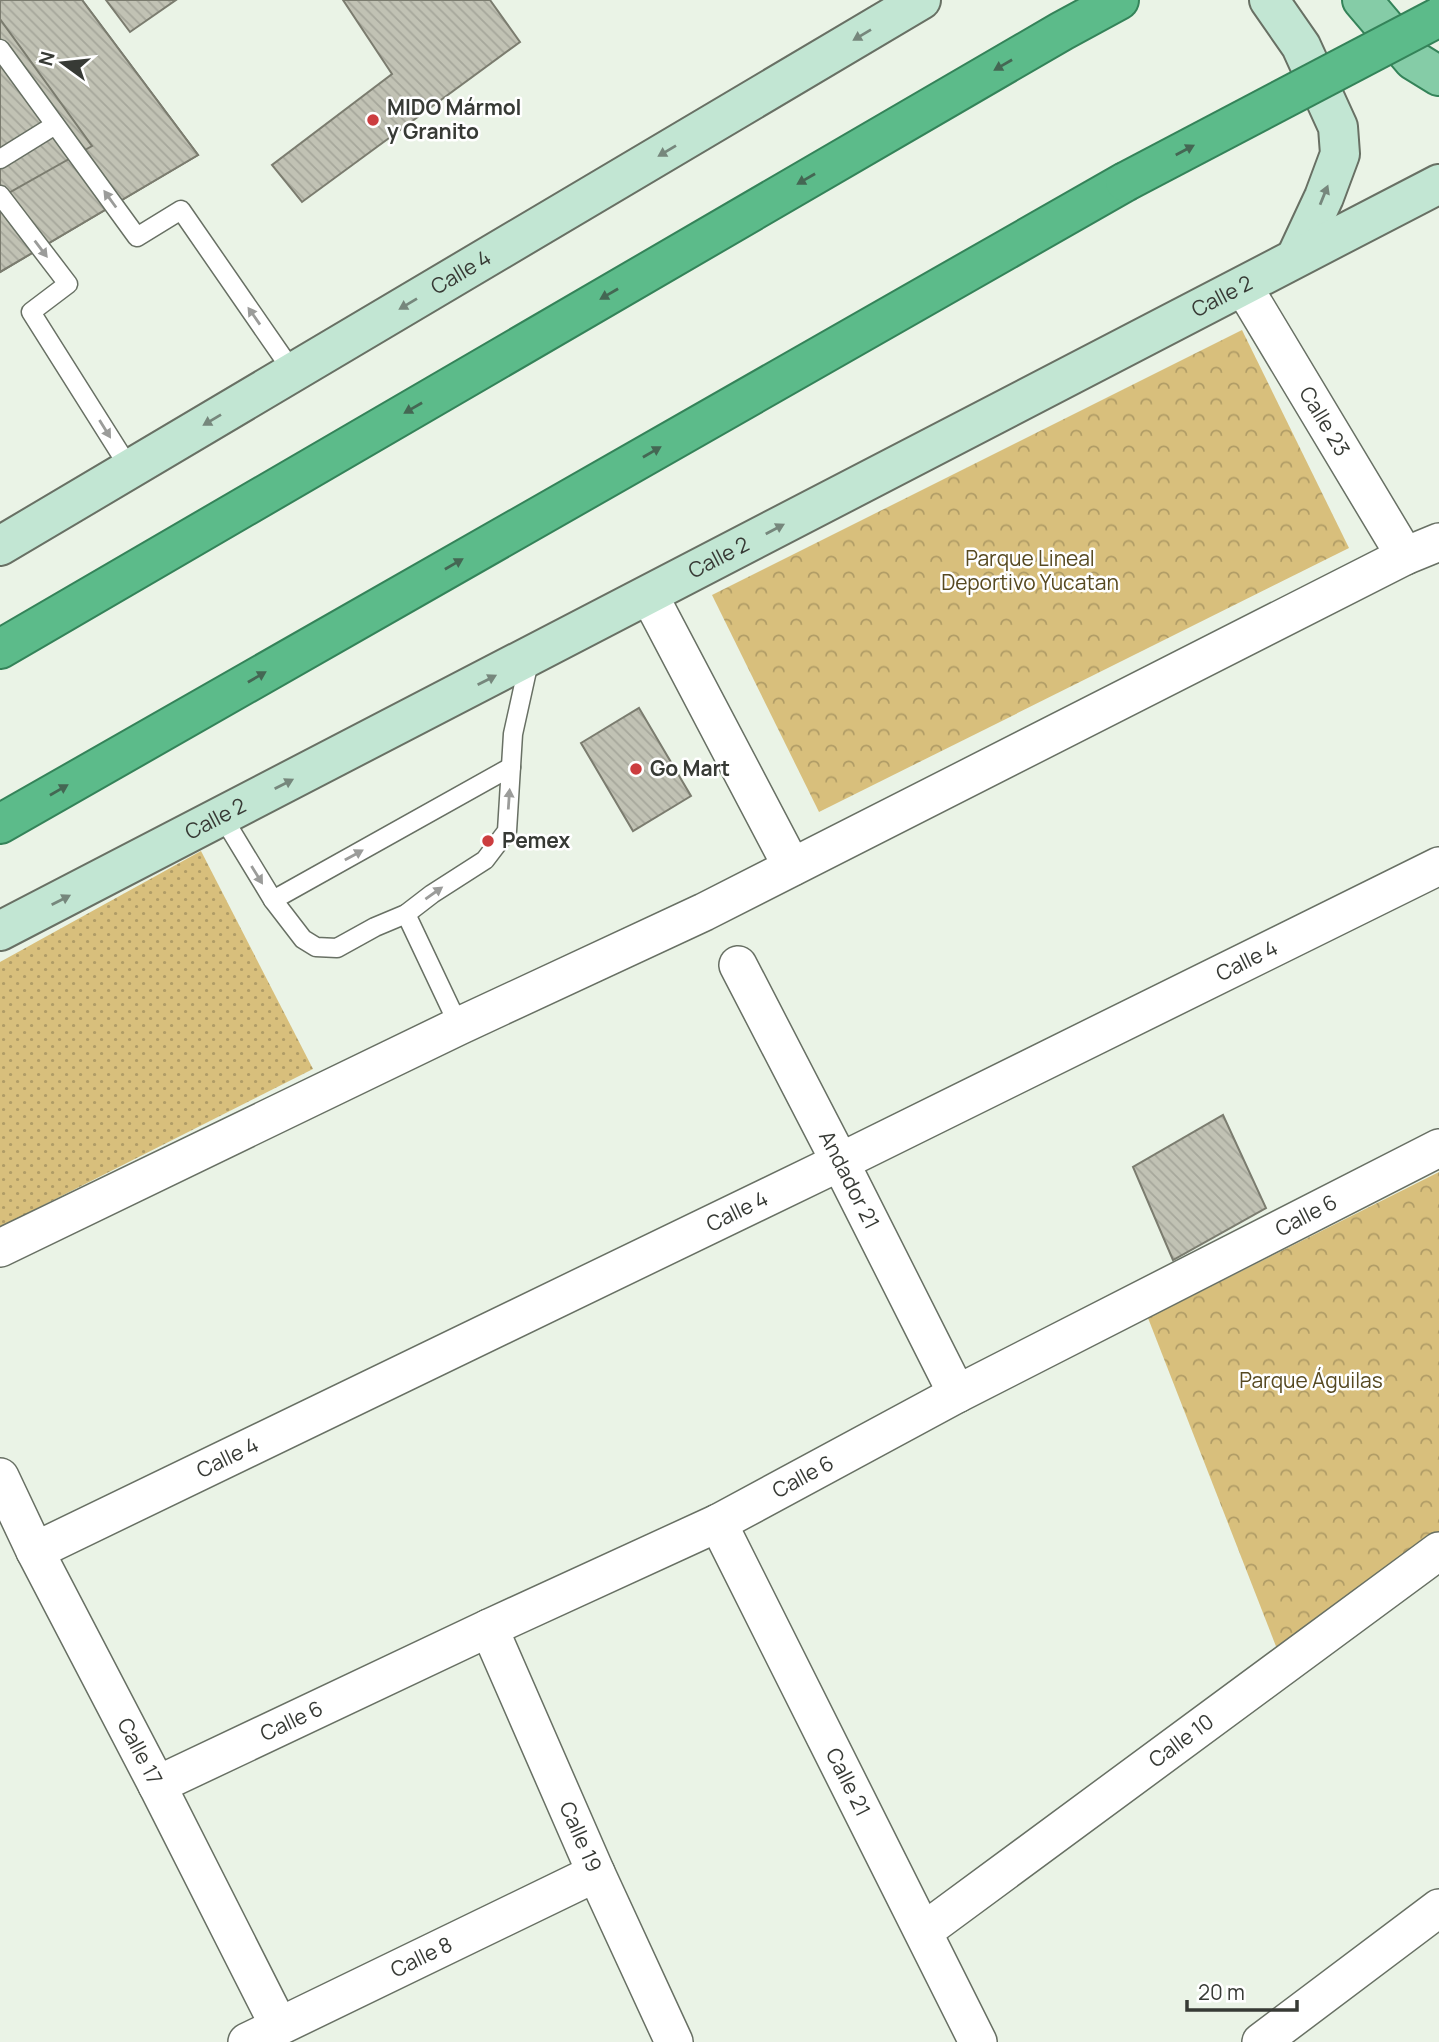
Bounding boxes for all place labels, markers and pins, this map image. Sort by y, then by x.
place label: MIDO Mármol y Granito [387,93,522,145]
marker: MIDO Mármol y Granito [365,112,381,128]
place label: Go Mart [650,754,730,782]
marker: Go Mart [628,761,644,777]
place label: Pemex [502,826,570,854]
marker: Pemex [480,833,496,849]

